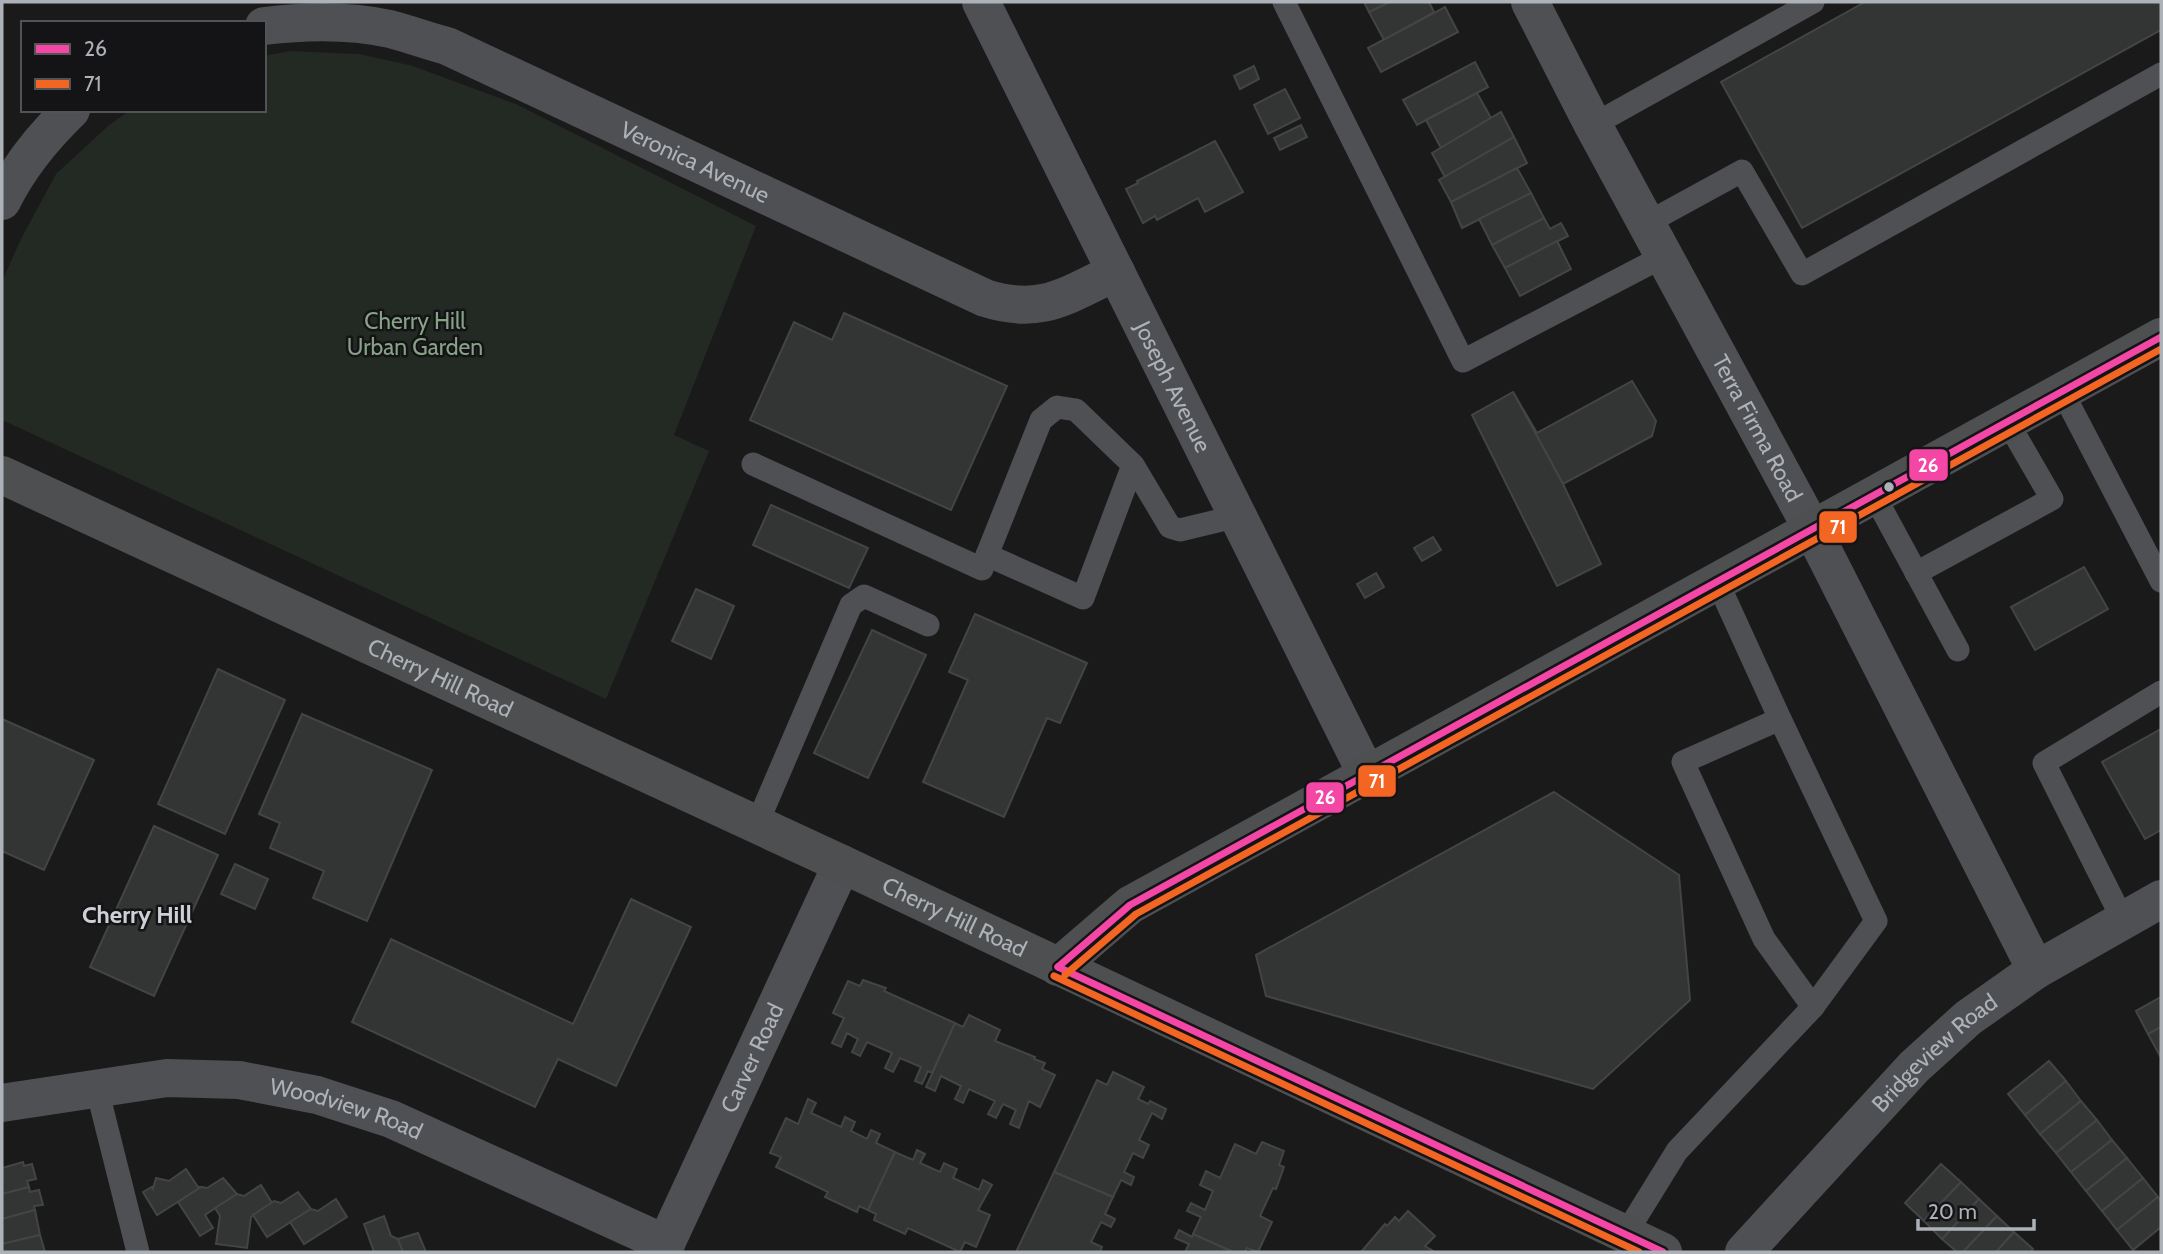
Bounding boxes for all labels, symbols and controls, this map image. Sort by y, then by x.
legend [21,21,266,112]
text: 26 [84,36,107,61]
text: 71 [84,71,101,96]
street label: Veronica Avenue [616,115,774,209]
park label: Cherry Hill Urban Garden [347,307,483,361]
street label: Joseph Avenue [1128,316,1218,457]
street label: Terra Firma Road [1706,350,1809,507]
line badge: 26 [1908,448,1949,482]
text: 26 [1918,454,1938,477]
unlabelled marker [1882,480,1896,494]
line badge: 71 [1818,510,1858,544]
text: 71 [1830,516,1846,539]
street label: Cherry Hill Road [363,632,517,724]
line badge: 71 [1357,764,1397,798]
text: 71 [1369,770,1385,793]
line badge: 26 [1305,781,1345,814]
text: 26 [1315,786,1335,809]
street label: Cherry Hill Road [878,871,1031,963]
district label: Cherry Hill [82,900,192,929]
street label: Bridgeview Road [1866,988,2003,1118]
street label: Carver Road [715,999,790,1117]
street label: Woodview Road [268,1072,427,1145]
scale bar [1918,1188,2034,1232]
text: 20 m [1928,1199,1977,1224]

